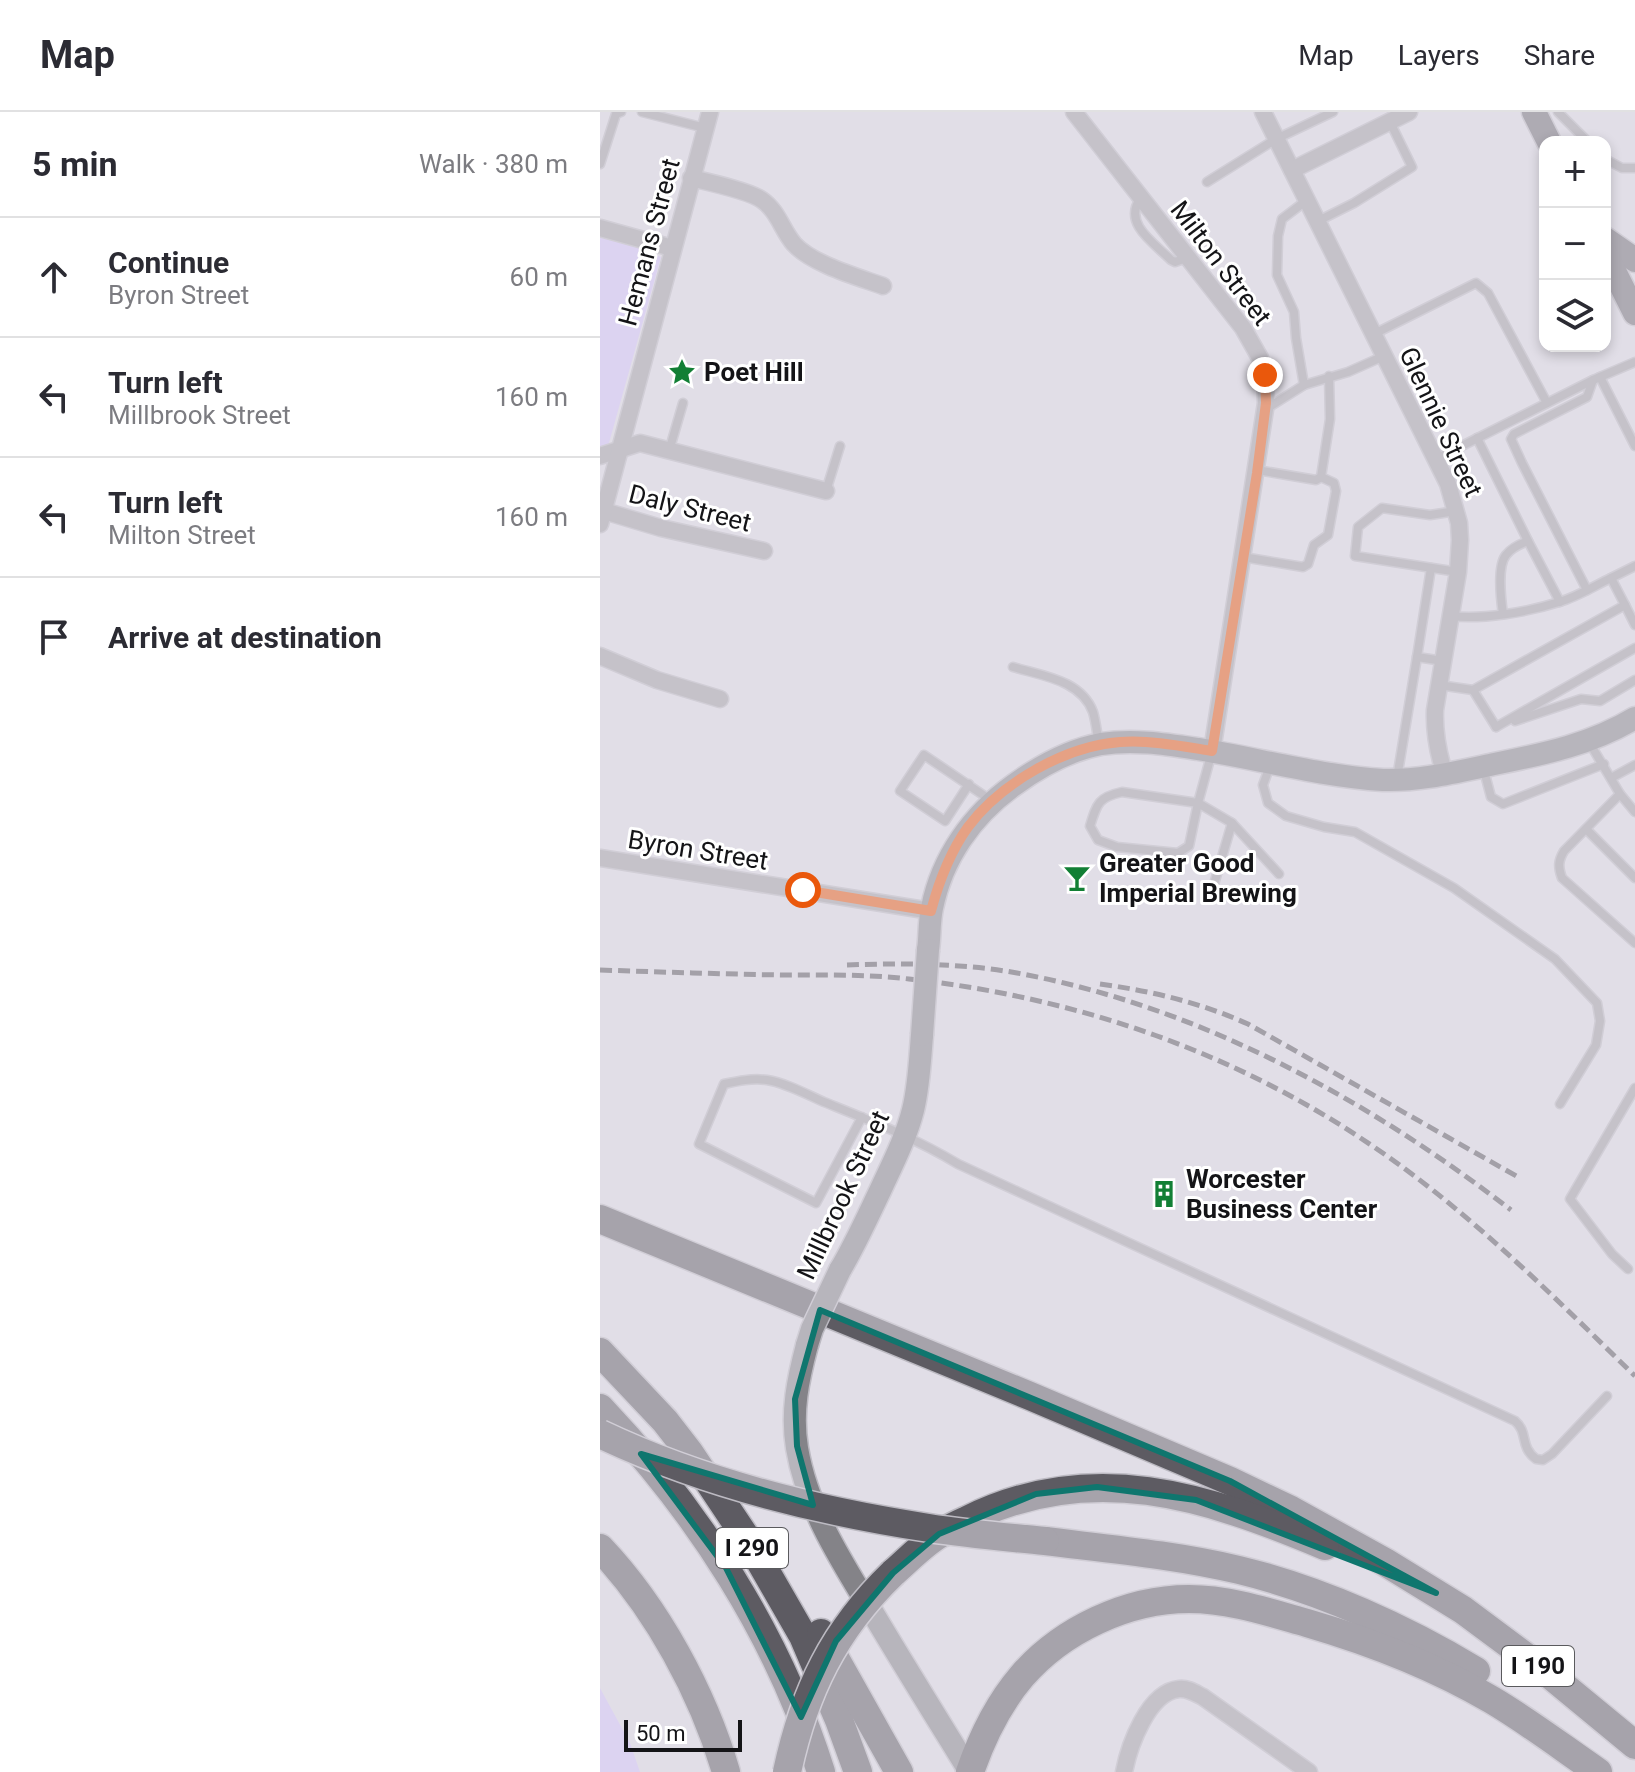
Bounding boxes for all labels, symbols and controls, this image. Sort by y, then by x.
text: Map [40,33,115,77]
text: Map [1298,39,1354,72]
text: Layers [1398,39,1480,72]
text: Share [1524,39,1595,72]
map controls [1539,136,1611,352]
button: + [1539,136,1611,208]
text: 5 min [32,144,117,184]
text: Walk · 380 m [419,149,568,179]
street label: Hemans Street [612,155,686,329]
street label: Milton Street [1165,195,1277,331]
button: − [1539,208,1611,280]
text: Continue [108,245,229,280]
icon: ahead [32,255,76,299]
text: 60 m [510,262,568,292]
text: Byron Street [108,280,249,310]
button: layers [1539,280,1611,352]
street label: Glennie Street [1393,342,1489,502]
place icon: Poet Hill [667,357,697,387]
place label: Poet Hill [704,357,804,387]
route end [1247,357,1283,393]
text: Turn left [108,365,223,400]
icon: left [32,375,76,419]
text: 160 m [495,382,568,412]
text: Millbrook Street [108,400,291,430]
street label: Daly Street [626,478,754,538]
text: Turn left [108,485,223,520]
icon: left [32,495,76,539]
text: 160 m [495,502,568,532]
text: Milton Street [108,520,256,550]
icon: arrive [32,615,76,659]
text: Arrive at destination [108,620,382,655]
street label: Byron Street [626,824,770,876]
place label: Greater Good Imperial Brewing [1099,848,1297,908]
bar icon: Greater Good Imperial Brewing [1062,863,1092,893]
route start [785,872,821,908]
street label: Millbrook Street [791,1106,895,1284]
place label: Worcester Business Center [1186,1164,1378,1224]
building icon: Worcester Business Center [1149,1179,1179,1209]
road number: I 290 [716,1528,788,1568]
road number: I 190 [1502,1646,1574,1686]
scale bar [624,1716,742,1752]
text: 50 m [636,1721,685,1746]

